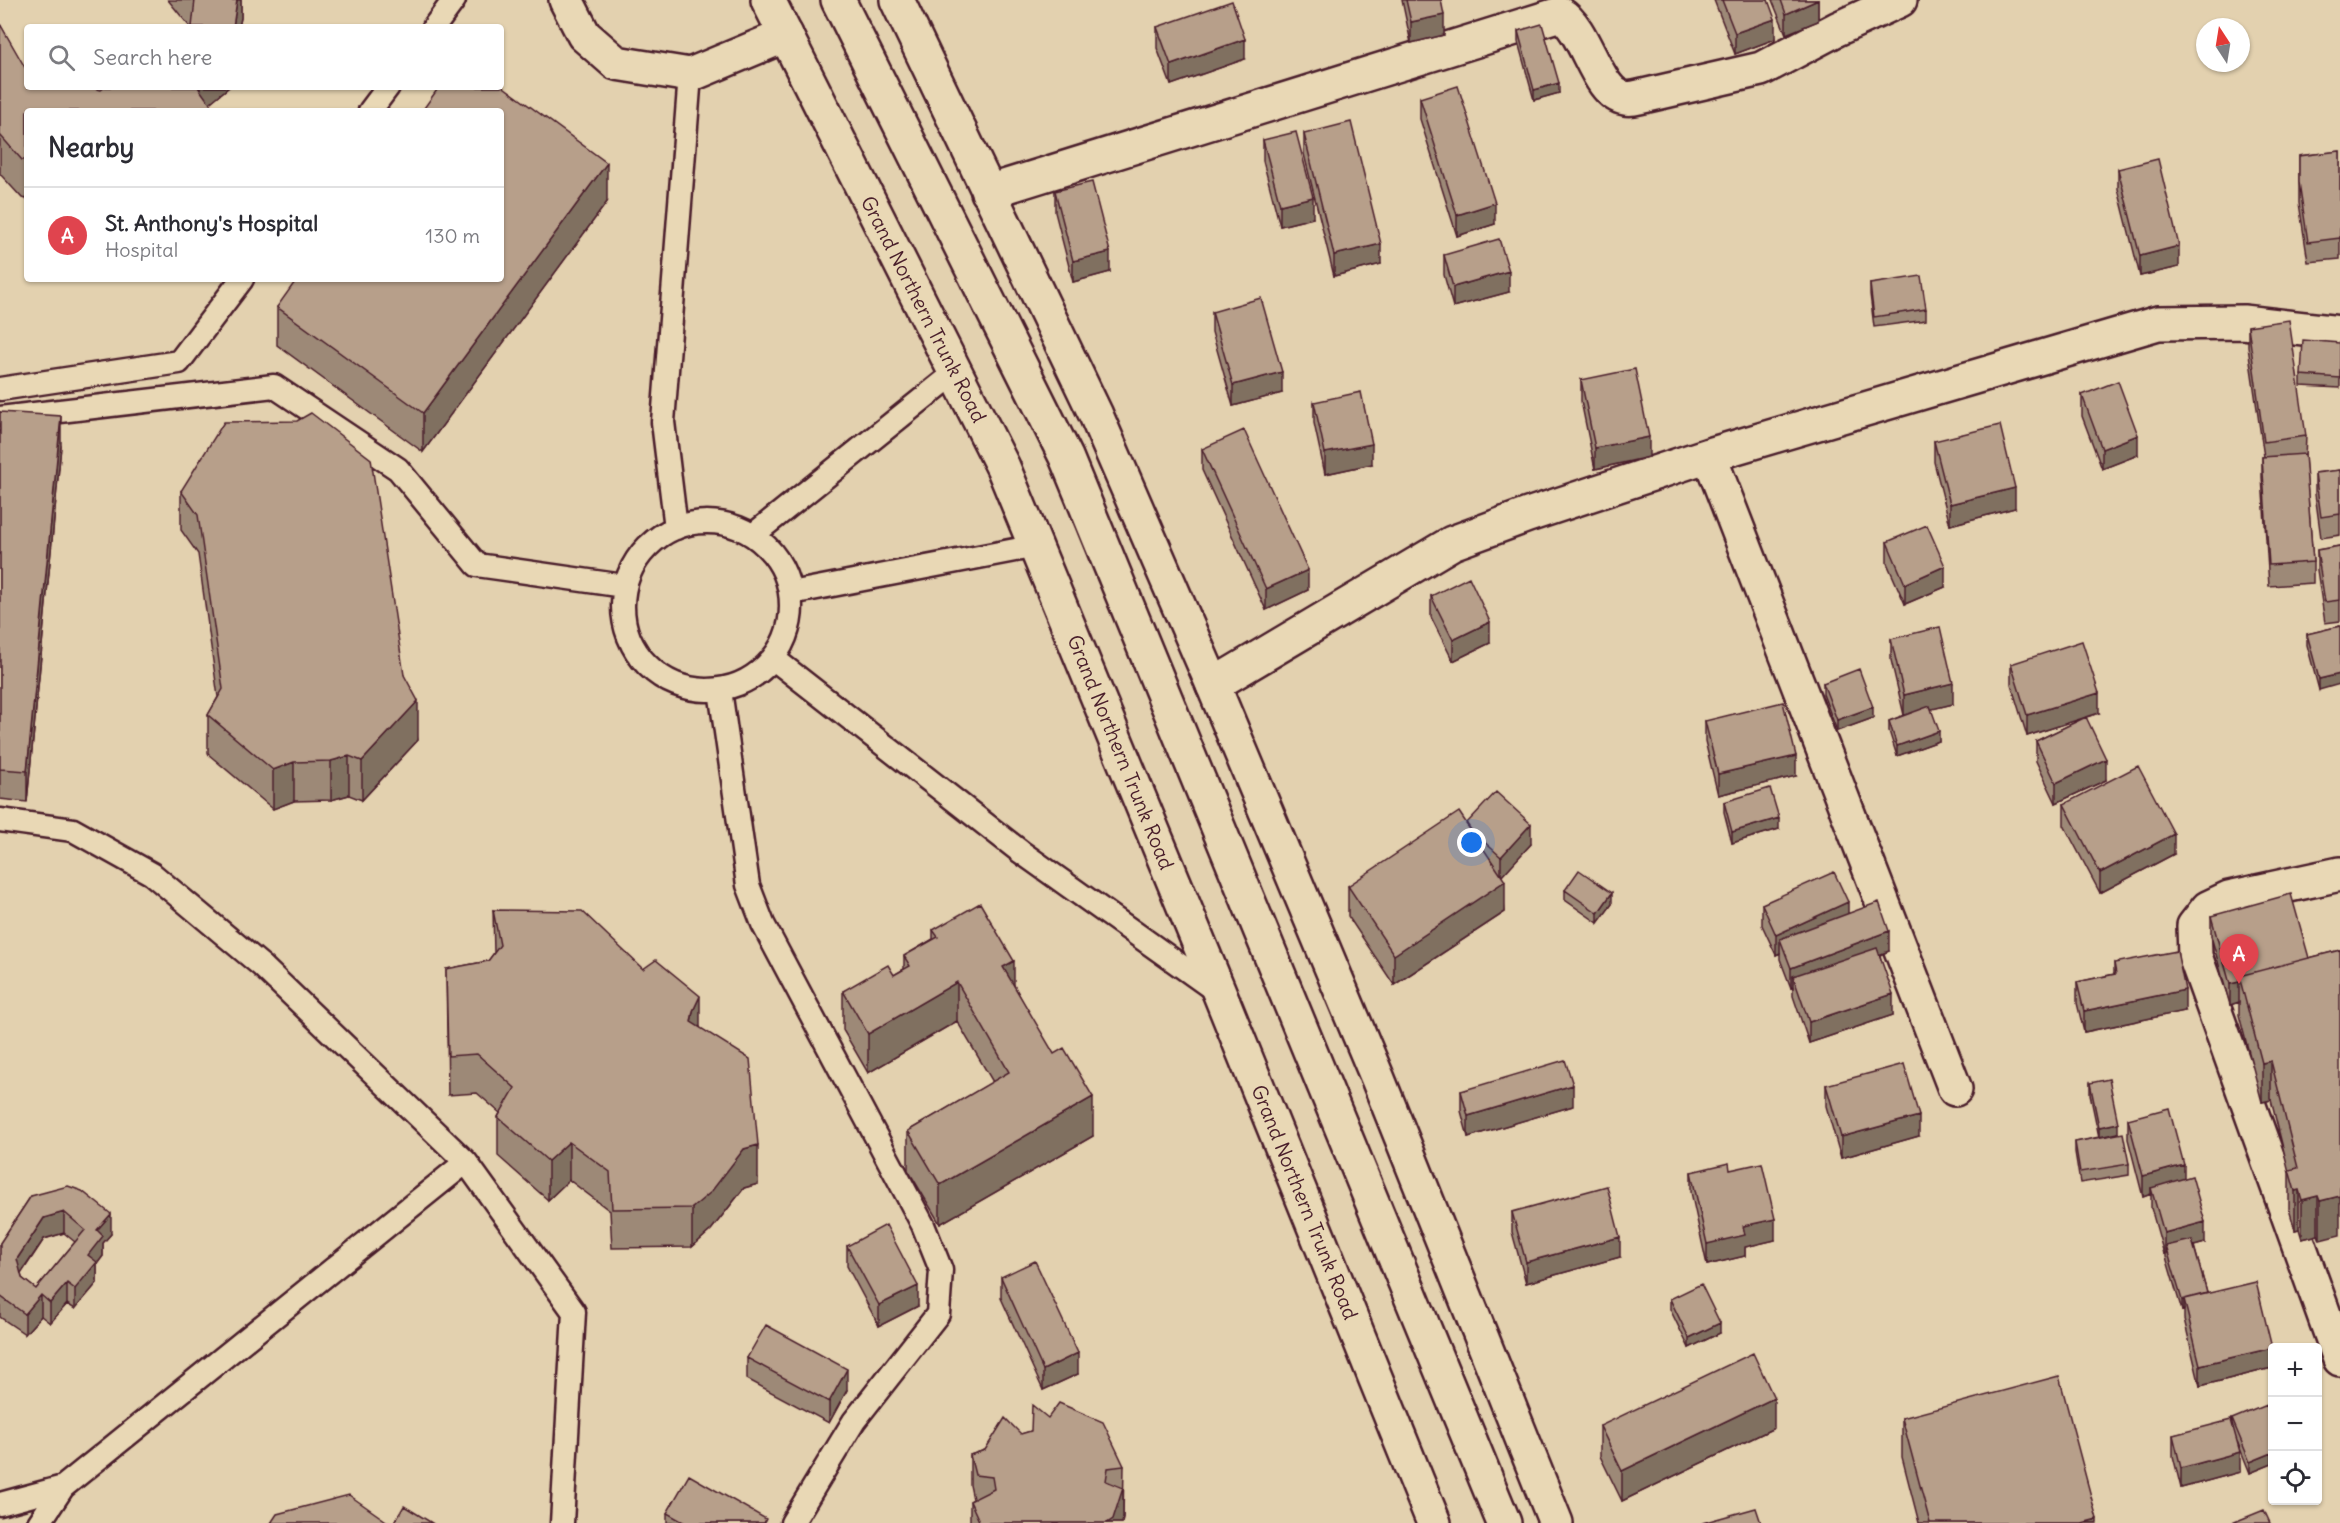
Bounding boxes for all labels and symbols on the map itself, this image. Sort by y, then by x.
north arrow [2196,18,2250,72]
street label: Grand Northern Trunk Road [856,192,992,427]
street label: Grand Northern Trunk Road [1062,631,1180,873]
your location [1457,828,1486,857]
pin: A [2220,934,2258,984]
street label: Grand Northern Trunk Road [1246,1081,1364,1323]

